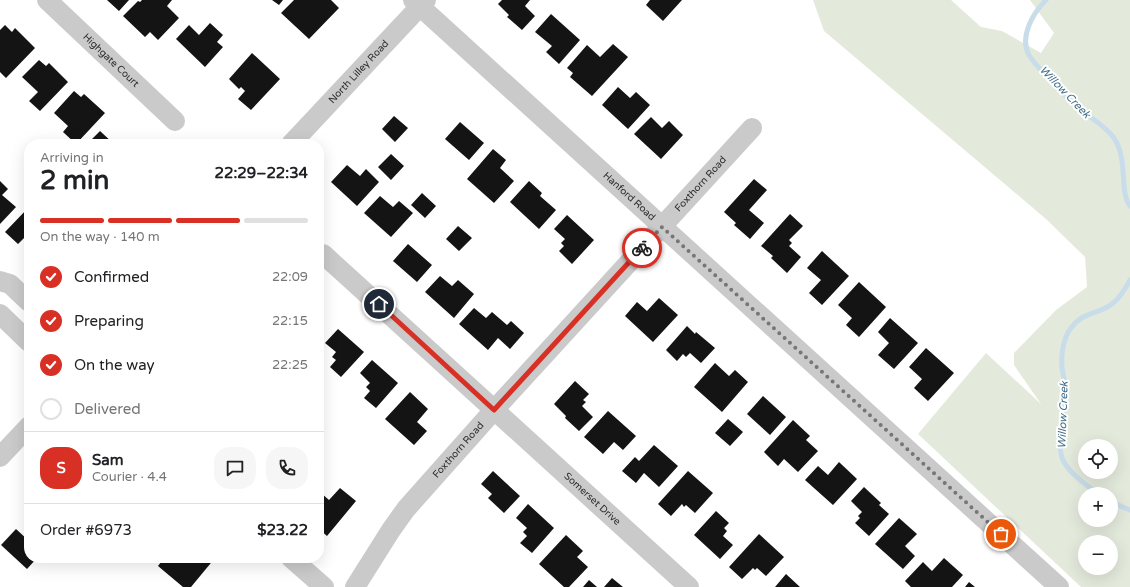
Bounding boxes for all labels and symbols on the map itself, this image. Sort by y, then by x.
street label: Highgate Court [80,31,142,90]
street label: North Lilley Road [326,38,391,106]
water label: Willow Creek [1037,63,1094,122]
street label: Foxthorn Road [672,154,729,214]
street label: Hanford Road [600,170,658,223]
courier [622,228,662,268]
pin [362,287,396,321]
water label: Willow Creek [1055,380,1071,449]
street label: Foxthorn Road [430,420,486,481]
street label: Somerset Drive [561,470,623,528]
pin [984,517,1018,551]

